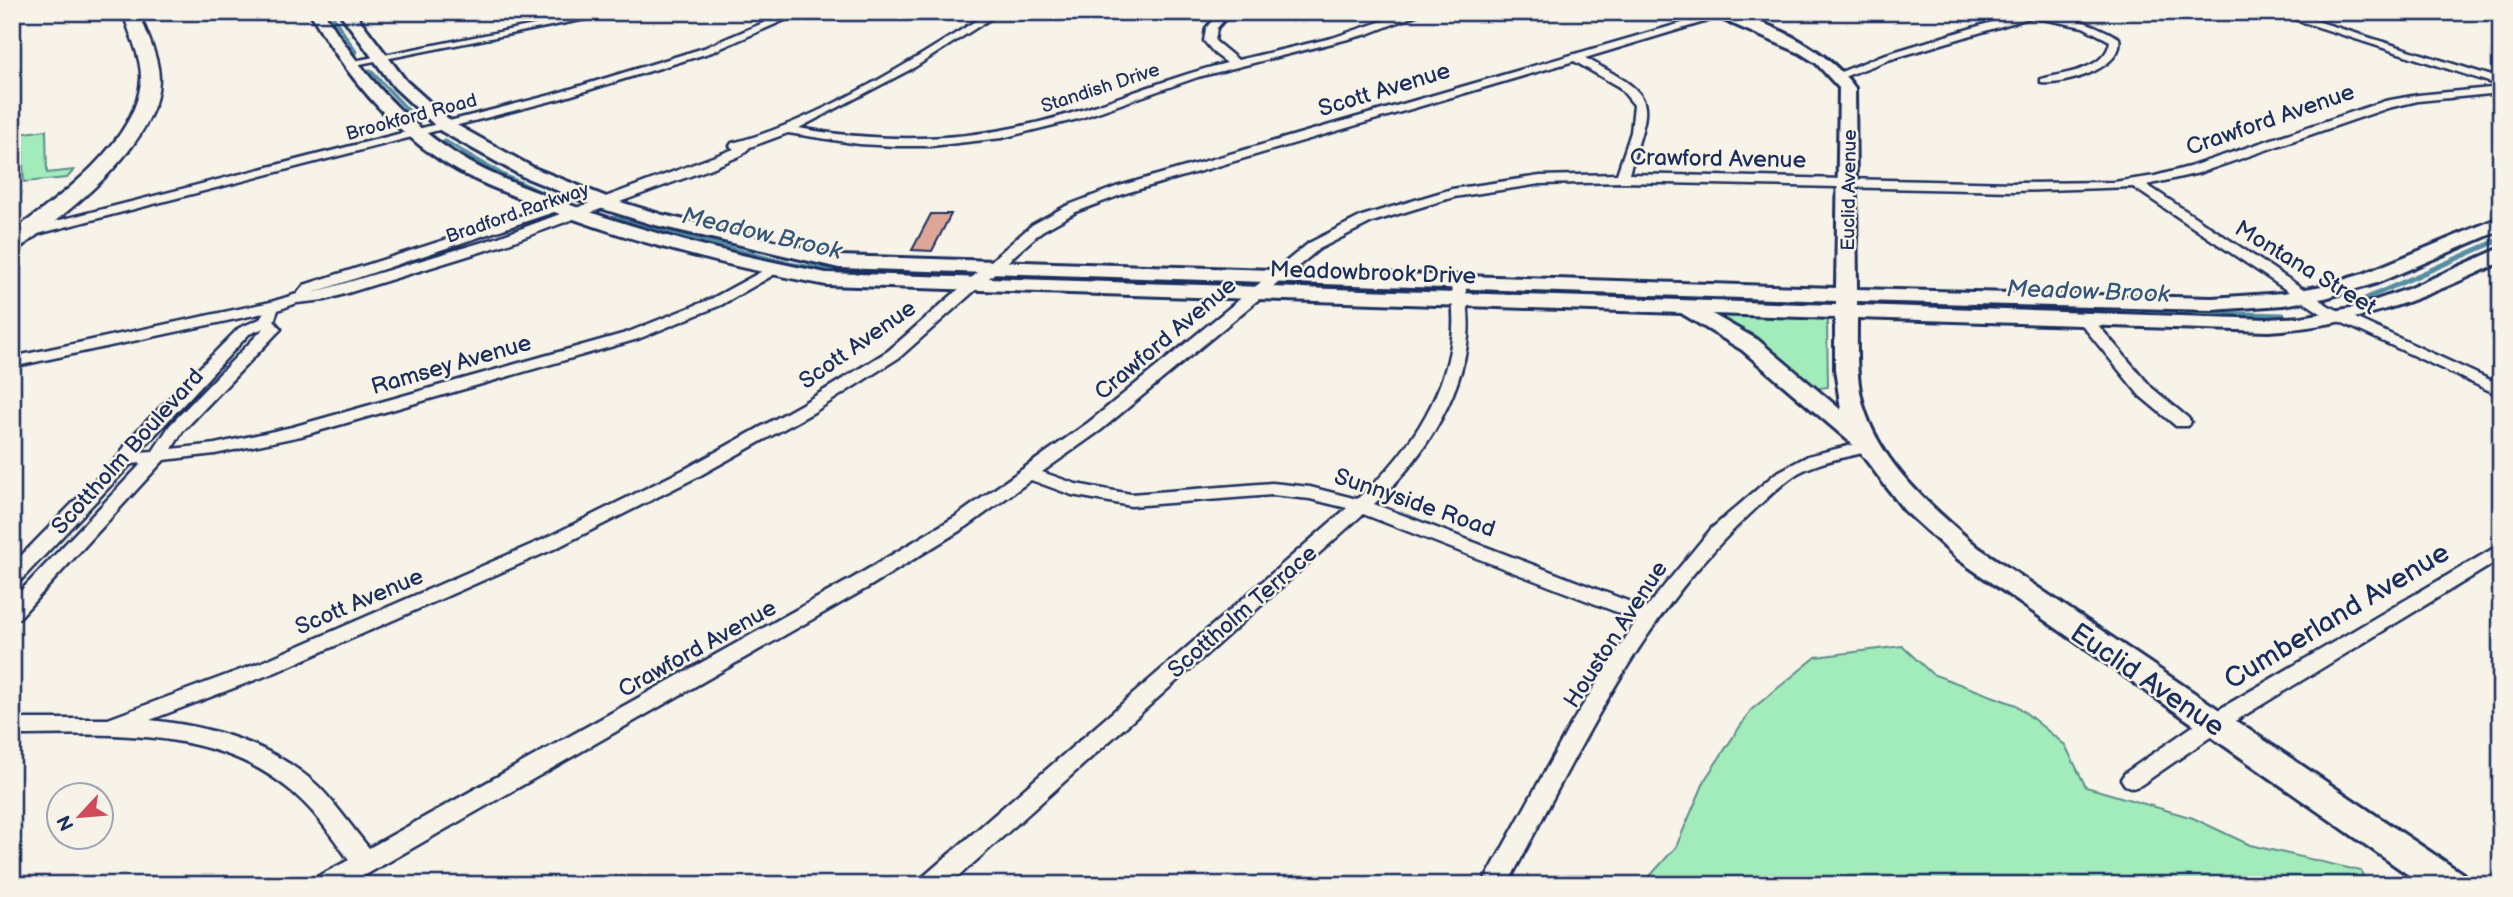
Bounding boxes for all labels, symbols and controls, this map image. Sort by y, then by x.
street label: Scott Avenue [1315,57,1454,123]
street label: Standish Drive [1038,58,1163,118]
street label: Crawford Avenue [2182,78,2358,162]
street label: Brookford Road [343,89,479,146]
street label: Euclid Avenue [1837,129,1862,251]
street label: Crawford Avenue [1630,143,1806,175]
street label: Bradford Parkway [443,178,592,249]
water label: Meadow Brook [679,201,846,266]
street label: Montana Street [2230,215,2381,321]
street label: Meadowbrook Drive [1269,255,1477,291]
street label: Crawford Avenue [1089,271,1242,406]
water label: Meadow Brook [2006,274,2171,309]
street label: Scott Avenue [794,294,921,395]
street label: Ramsey Avenue [368,329,535,401]
street label: Scottholm Boulevard [46,363,210,541]
street label: Sunnyside Road [1331,462,1499,544]
street label: Cumberland Avenue [2218,536,2455,697]
street label: Scottholm Terrace [1162,539,1323,684]
street label: Houston Avenue [1558,556,1674,713]
street label: Scott Avenue [291,562,428,641]
street label: Crawford Avenue [614,594,781,704]
street label: Euclid Avenue [2064,617,2230,744]
north arrow [46,782,116,852]
text: N [53,811,80,834]

